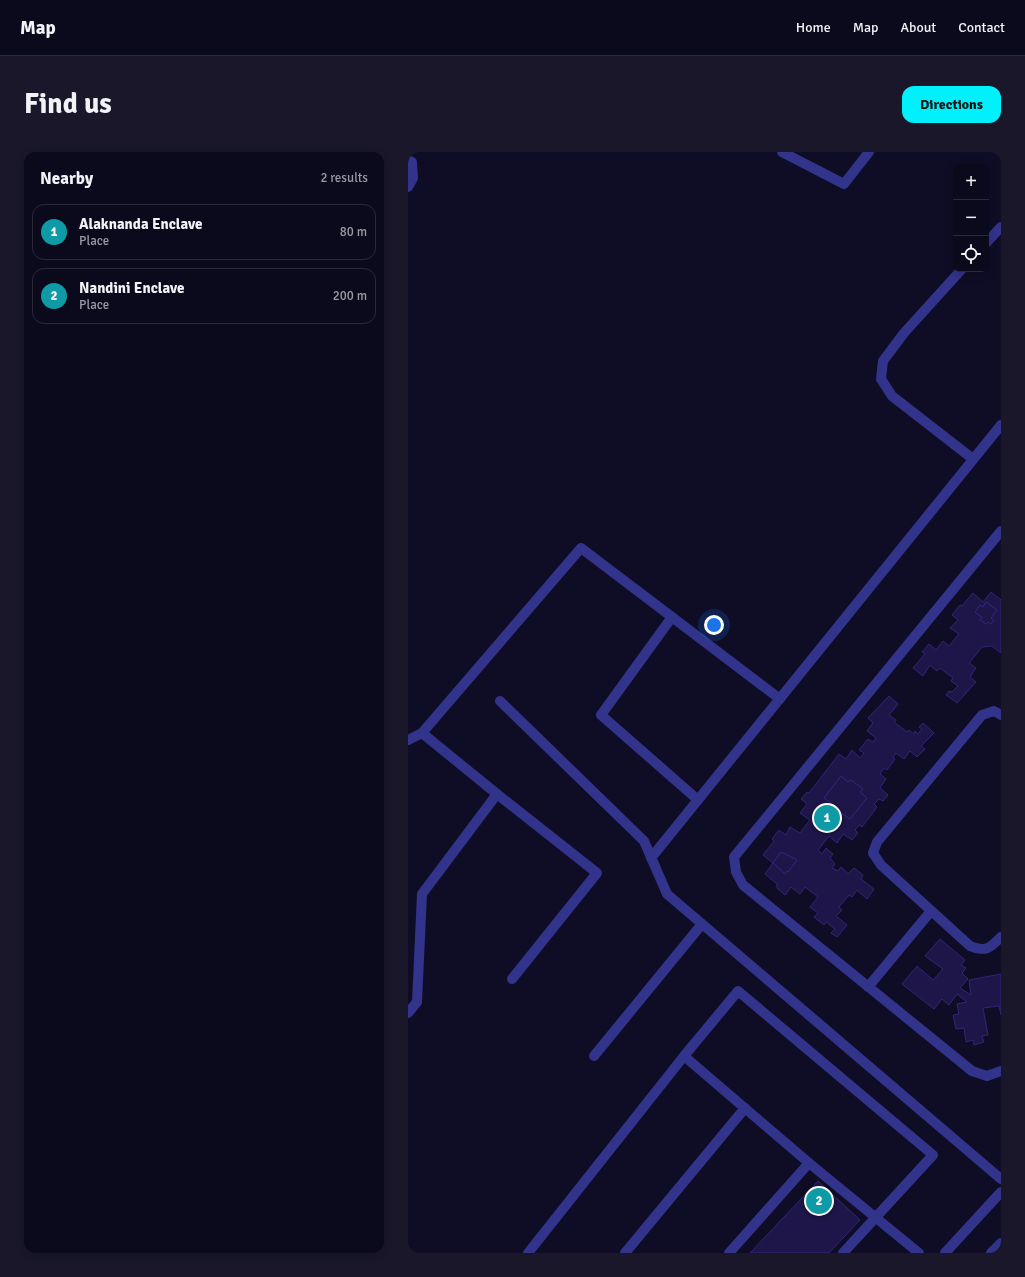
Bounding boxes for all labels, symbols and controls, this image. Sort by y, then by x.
text: Map [20,16,56,40]
text: Home [796,19,831,36]
text: Map [853,19,878,36]
text: About [900,19,936,36]
text: Contact [958,19,1005,36]
button: Directions [902,86,1001,123]
text: Find us [24,87,112,121]
map controls [953,164,989,272]
button: + [953,164,989,200]
text: Nearby [40,168,93,189]
text: 2 results [320,170,368,186]
button: − [953,200,989,236]
text: Alaknanda Enclave [79,215,203,233]
text: 1 [50,224,58,240]
text: 80 m [340,224,367,240]
text: Place [79,233,109,249]
button: locate [953,236,989,272]
text: Nandini Enclave [79,279,184,297]
text: 2 [50,288,58,304]
text: 200 m [333,288,367,304]
text: Place [79,297,109,313]
your location [704,615,724,635]
pin: 1 [814,803,840,833]
pin: 2 [806,1186,832,1216]

